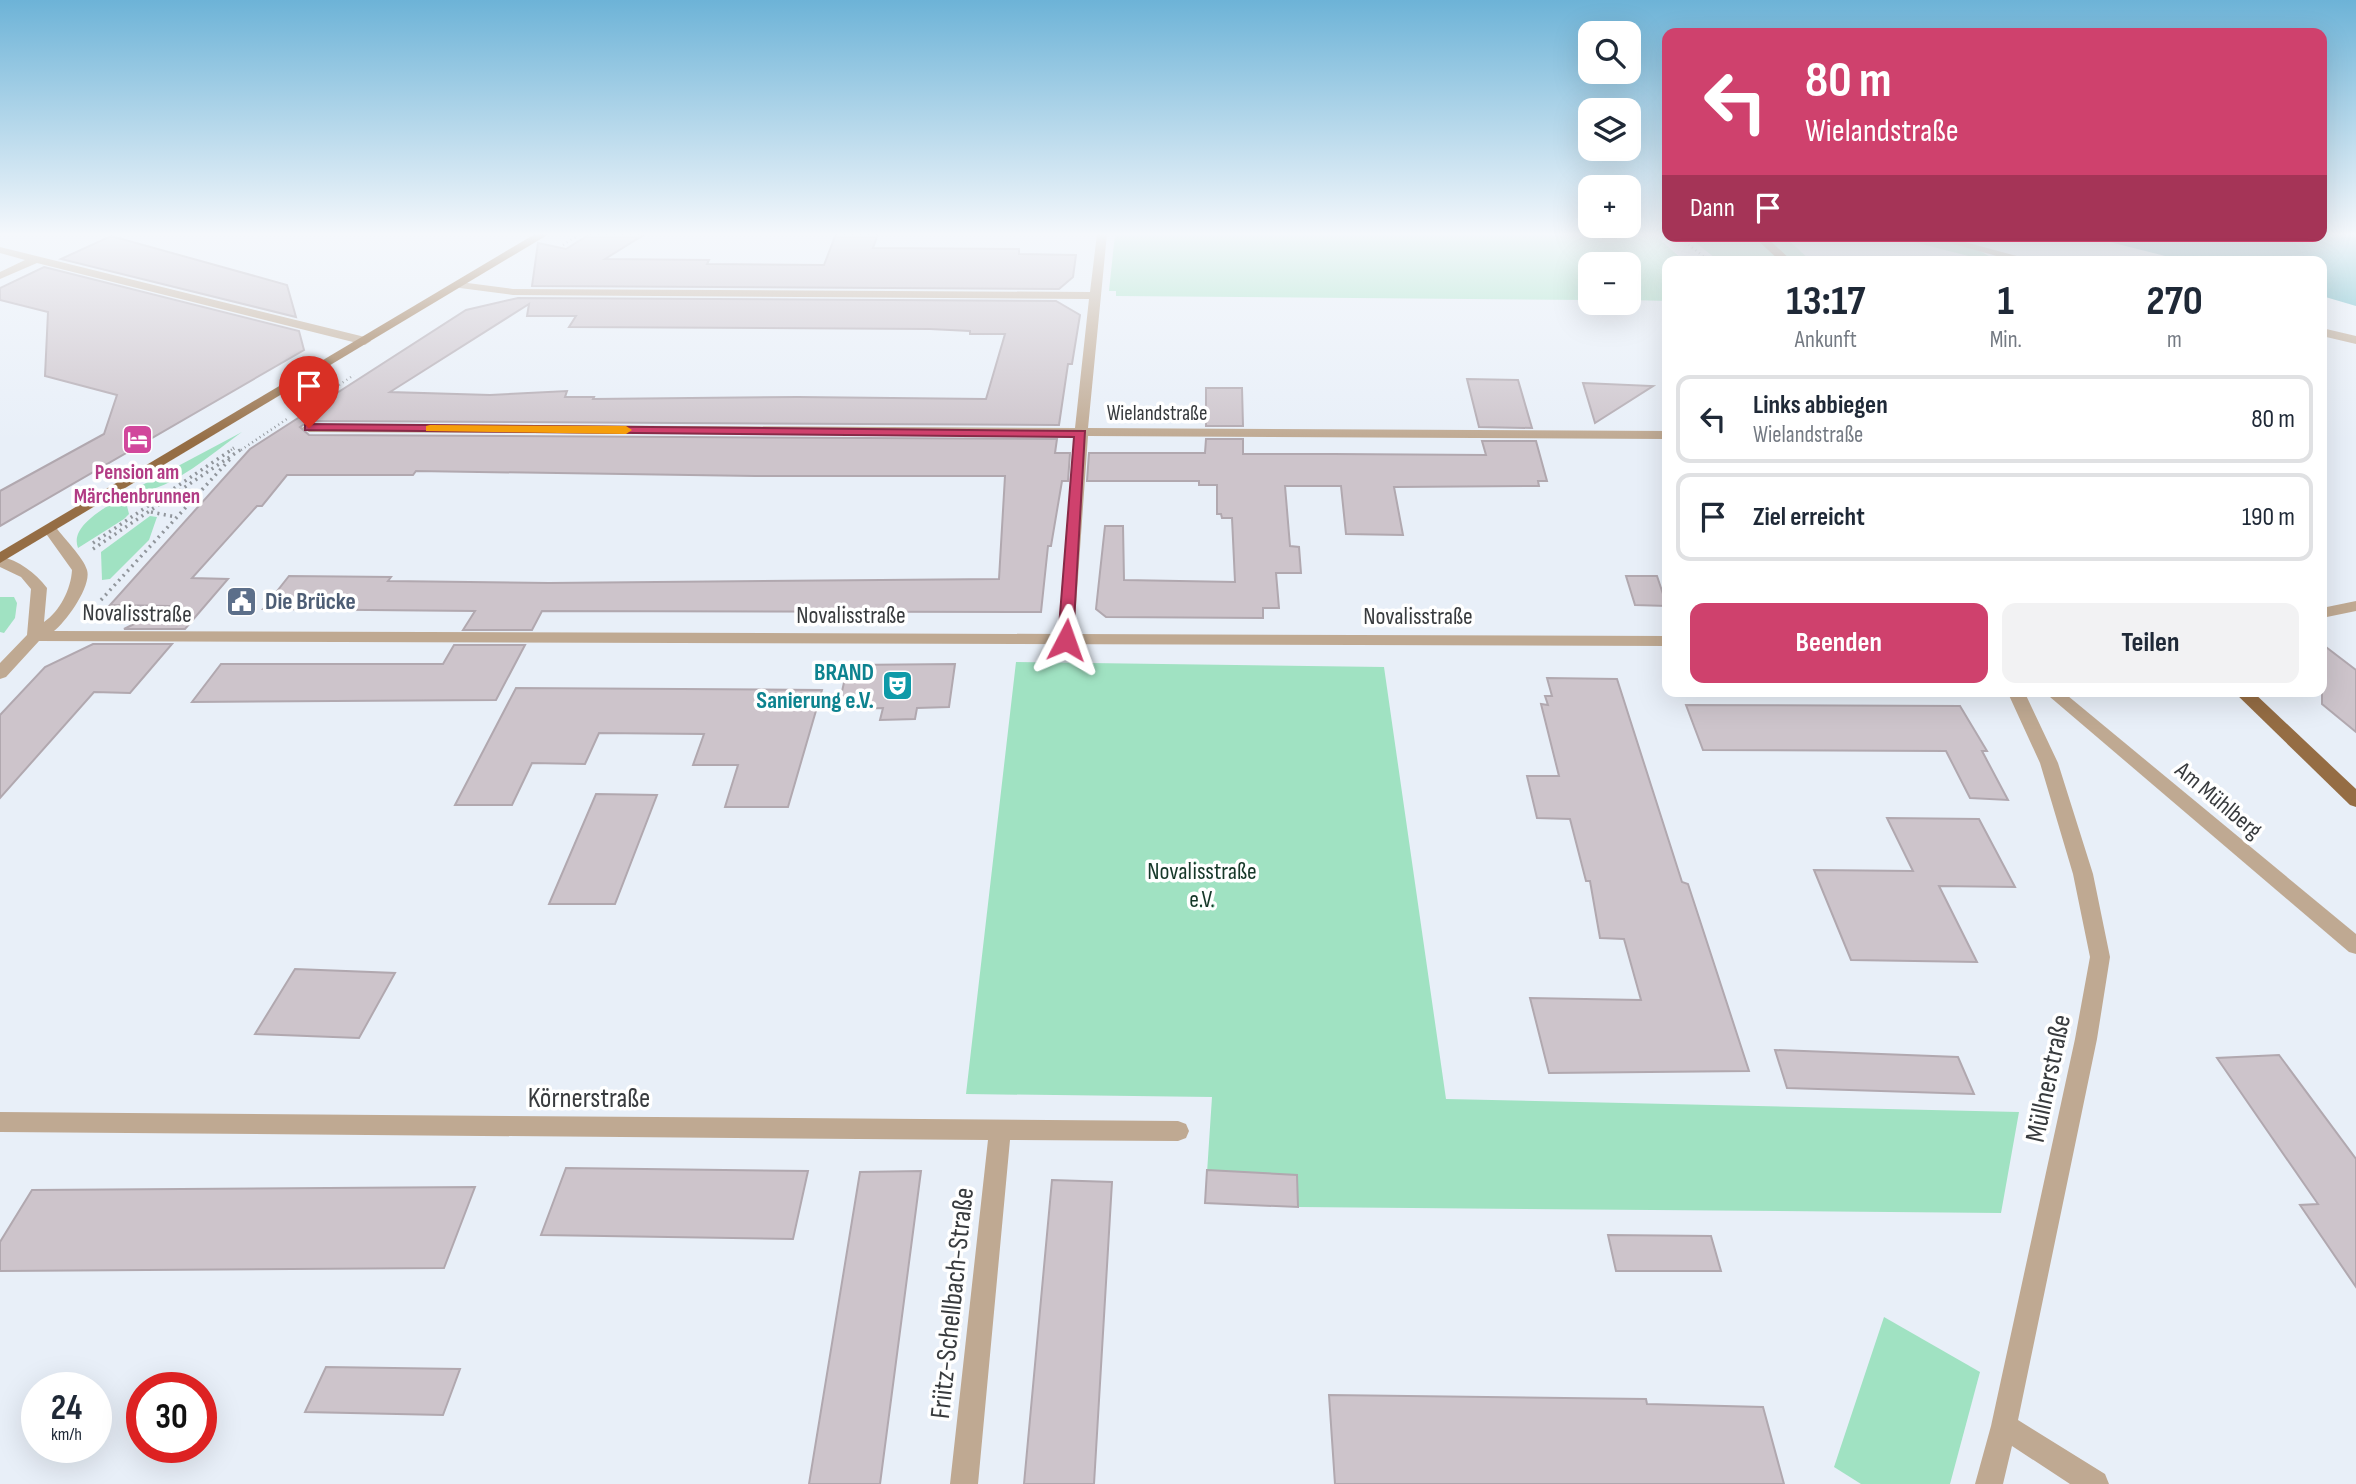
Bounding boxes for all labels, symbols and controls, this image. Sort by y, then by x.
map controls [1578,21,1641,315]
button: search [1578,21,1641,84]
text: 80 m [1805,52,1892,111]
icon: left [1690,56,1781,147]
button: layers [1578,98,1641,161]
text: Wielandstraße [1805,112,1959,151]
button: + [1578,175,1641,238]
icon: arrive [1749,189,1787,227]
text: Dann [1690,193,1735,224]
button: − [1578,252,1641,315]
text: 13:17 [1786,276,1865,327]
text: 1 [1998,276,2014,327]
text: 270 [2146,276,2203,327]
text: Ankunft [1795,326,1857,354]
text: Min. [1990,326,2022,354]
text: m [2167,326,2182,354]
pin [279,356,339,428]
icon: arrive [290,367,328,405]
text: Links abbiegen [1753,390,1888,421]
icon: left [1694,400,1732,438]
street label: Wielandstraße [1107,401,1207,426]
text: 80 m [2251,404,2295,435]
text: Wielandstraße [1753,421,1863,449]
hotel icon: Pension am Märchenbrunnen [120,423,154,457]
place label: Pension am Märchenbrunnen [74,460,200,509]
icon: arrive [1694,498,1732,536]
text: Ziel erreicht [1753,502,1865,533]
text: 190 m [2242,502,2295,533]
public building icon: Die Brücke [225,584,259,618]
place label: Die Brücke [265,587,356,616]
street label: Novalisstraße [82,598,192,629]
street label: Novalisstraße [796,601,906,630]
street label: Novalisstraße [1363,602,1473,631]
position arrow [1029,603,1103,677]
button: Beenden [1690,603,1988,683]
button: Teilen [2002,603,2299,683]
place label: BRAND Sanierung e.V. [756,658,874,715]
theatre icon: BRAND Sanierung e.V. [880,669,914,703]
street label: Am Mühlberg [2169,755,2268,845]
park label: Novalisstraße e.V. [1147,857,1257,914]
street label: Müllnerstraße [2019,1012,2078,1145]
street label: Körnerstraße [528,1082,650,1115]
street label: Friitz-Schellbach-Straße [924,1186,981,1420]
speed limit sign: 30 [126,1372,217,1463]
text: 24 [51,1387,82,1430]
text: km/h [51,1424,82,1445]

